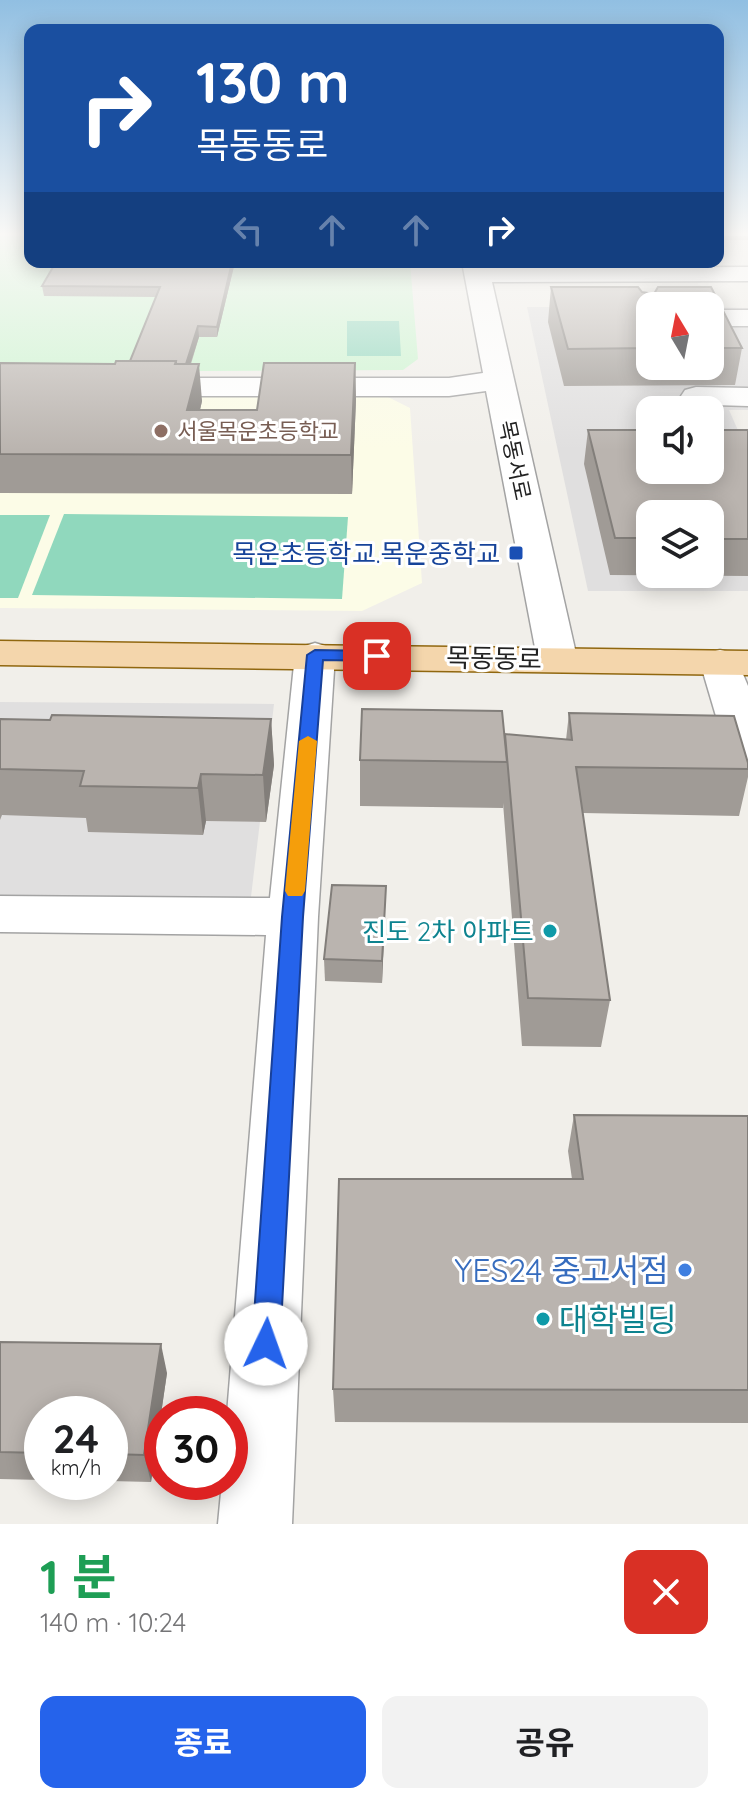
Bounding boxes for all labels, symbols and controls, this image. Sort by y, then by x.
text: 130 m [196,47,350,117]
icon: right [64,56,168,160]
text: 목동동로 [196,122,328,167]
icon: left [226,208,270,252]
icon: ahead [310,208,354,252]
icon: ahead [394,208,438,252]
icon: right [478,208,522,252]
north arrow [636,292,724,380]
map controls [636,292,724,588]
button: sound [636,396,724,484]
place label: 서울목운초등학교 [177,417,339,445]
street label: 목동서로 [493,417,537,503]
marker: 서울목운초등학교 [152,422,170,440]
button: layers [636,500,724,588]
place label: 목운초등학교.목운중학교 [232,537,500,570]
marker: 목운초등학교.목운중학교 [507,544,525,562]
pin [343,622,411,690]
icon: arrive [355,634,399,678]
street label: 목동동로 [446,641,542,675]
place label: 진도 2차 아파트 [362,915,534,948]
marker: 진도 2차 아파트 [541,922,559,940]
place label: YES24 중고서점 [454,1250,669,1290]
marker: YES24 중고서점 [676,1261,694,1279]
place label: 대학빌딩 [559,1299,677,1339]
position arrow [224,1302,308,1386]
marker: 대학빌딩 [534,1310,552,1328]
speed limit sign: 30 [144,1396,248,1500]
text: 24 [53,1413,99,1463]
text: km/h [51,1455,101,1480]
text: 1 분 [40,1546,116,1606]
button: close [624,1550,708,1634]
text: 140 m · 10:24 [40,1606,186,1639]
button: 종료 [40,1696,366,1788]
button: 공유 [382,1696,708,1788]

